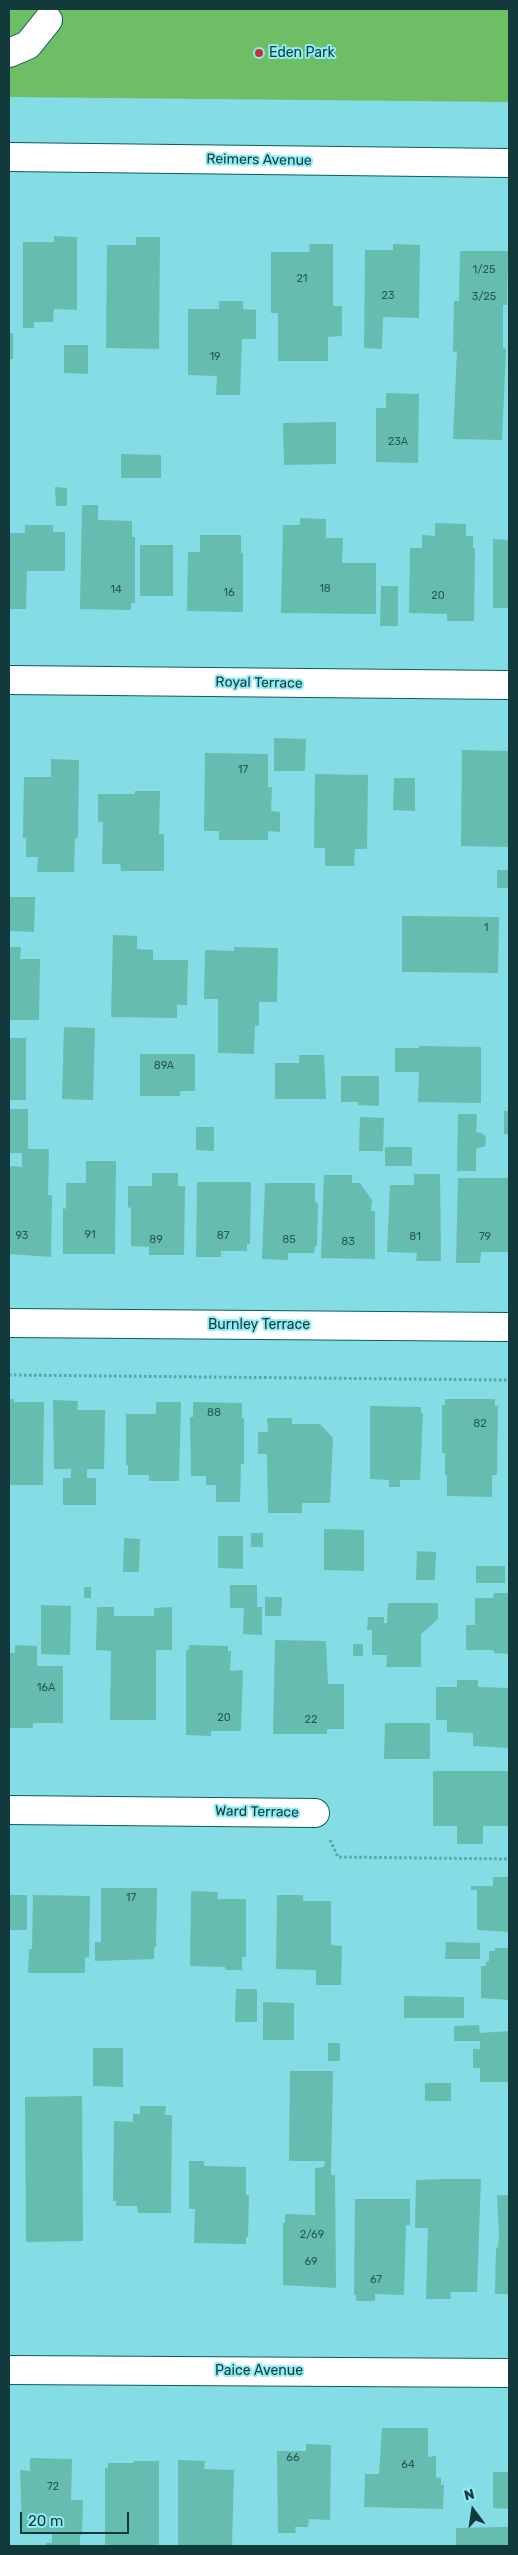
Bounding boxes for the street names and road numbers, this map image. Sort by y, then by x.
street label: Reimers Avenue [206,151,312,169]
street label: Royal Terrace [215,674,303,692]
street label: Burnley Terrace [208,1317,310,1333]
street label: Ward Terrace [215,1803,299,1821]
street label: Paice Avenue [215,2363,303,2379]

